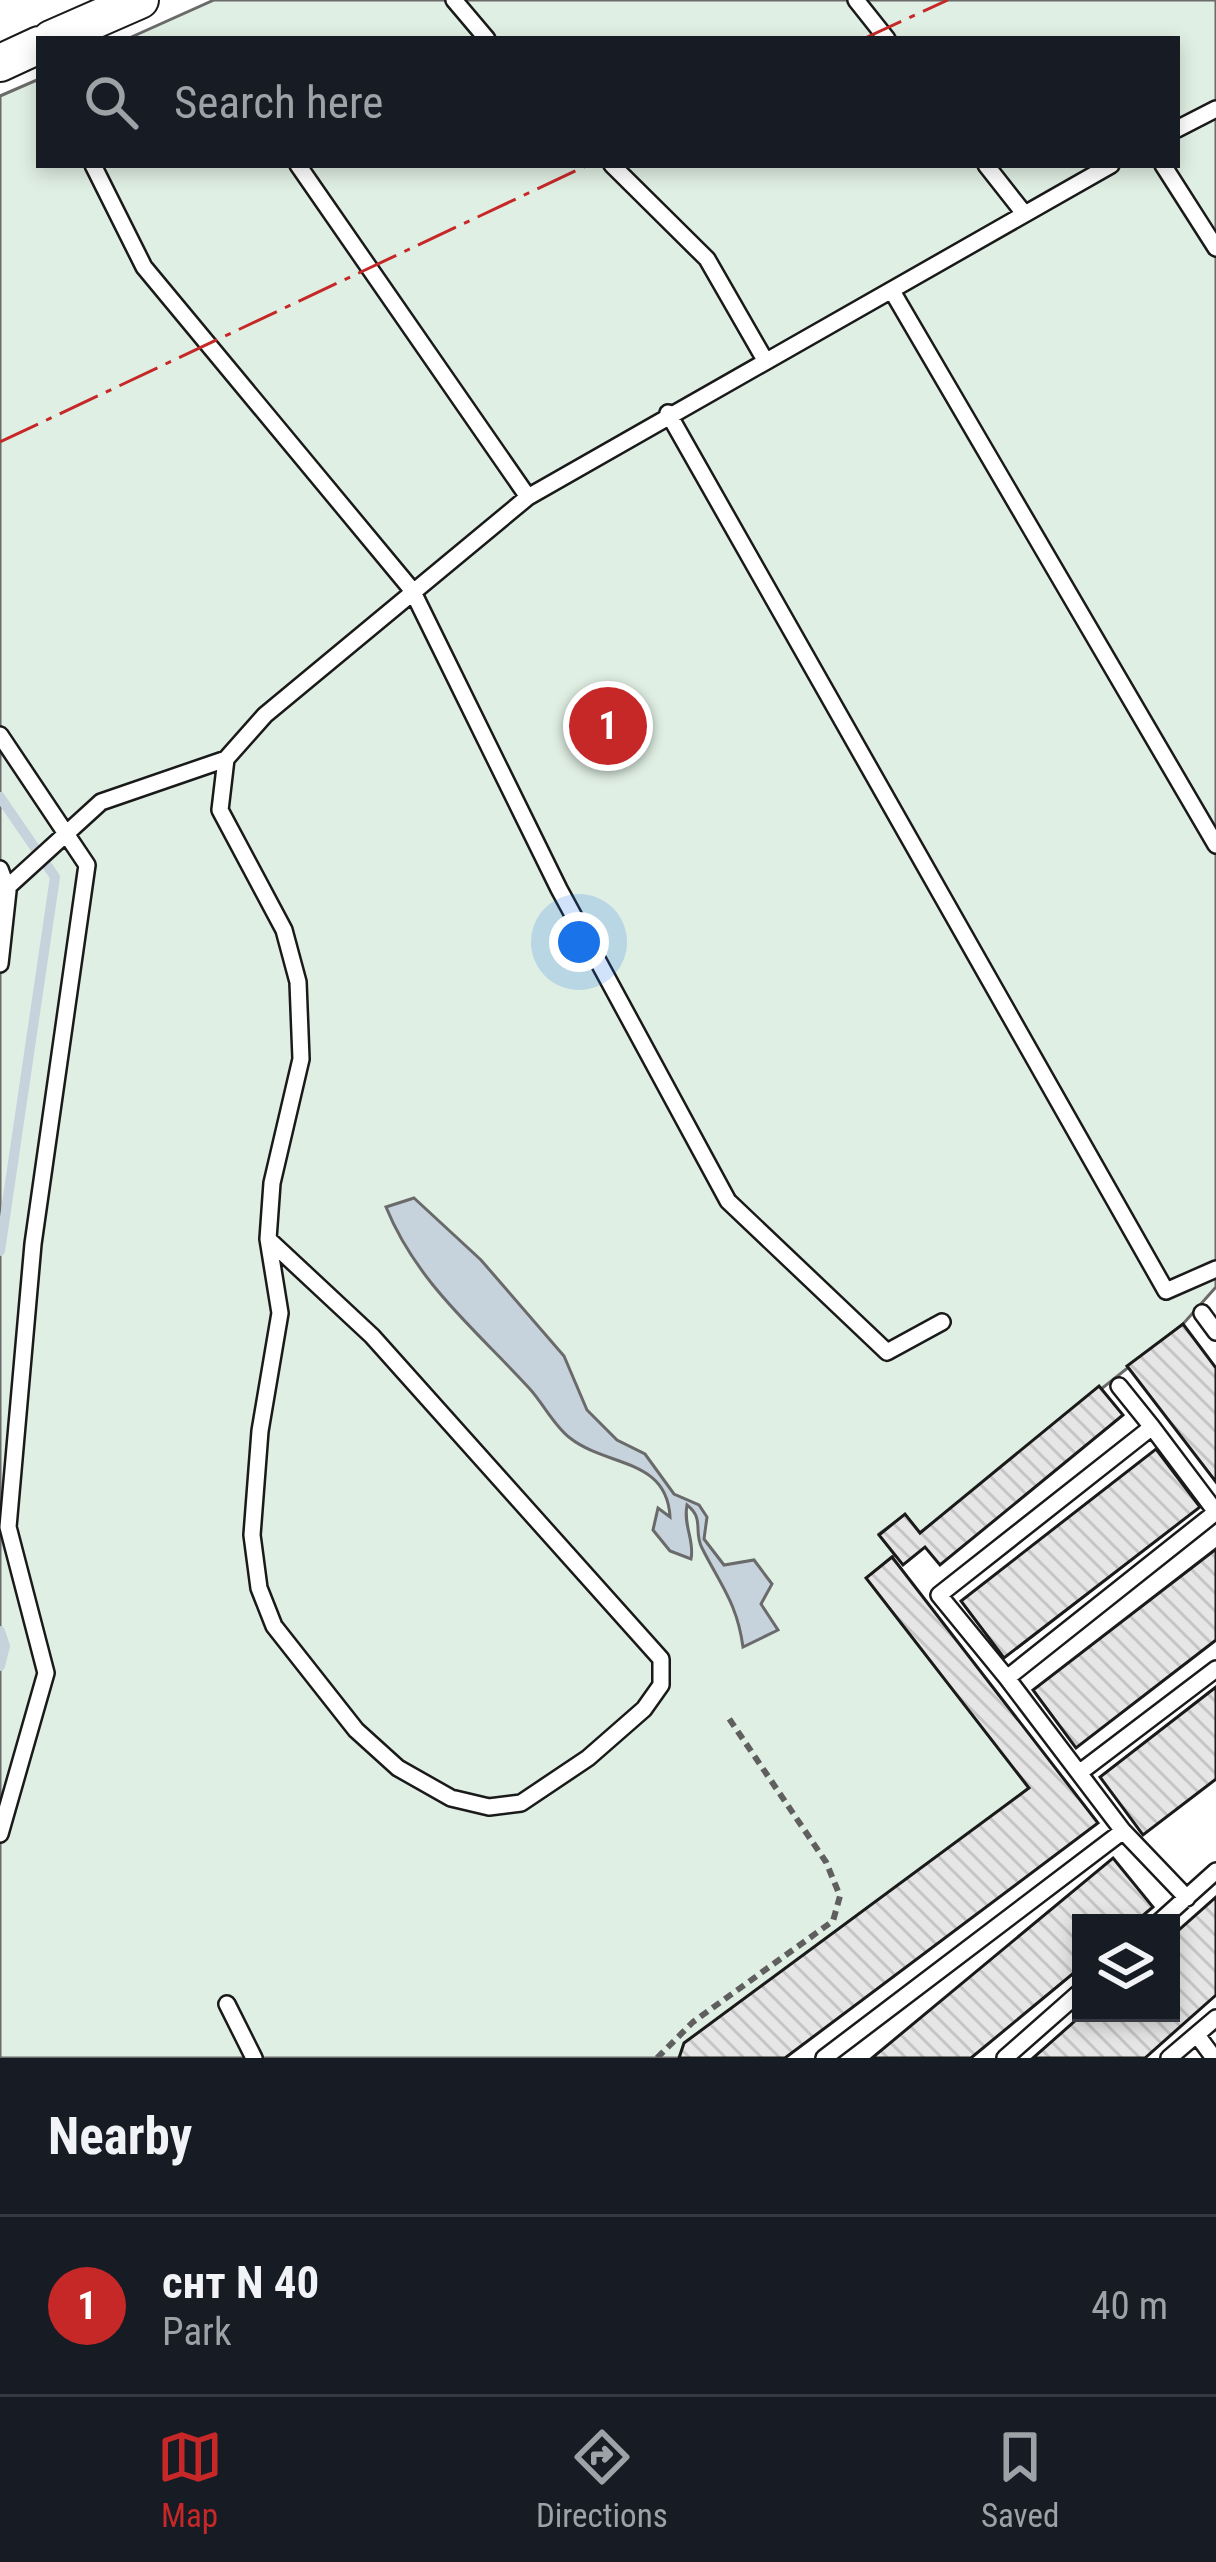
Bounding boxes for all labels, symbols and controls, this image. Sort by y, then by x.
search box [36,36,1180,168]
icon: search [78,69,144,135]
text: Search here [174,76,383,129]
pin: 1 [569,681,647,771]
your location [549,912,609,972]
map controls [1072,1914,1180,2022]
button: layers [1072,1914,1180,2022]
text: Nearby [48,2107,192,2166]
text: снт N 40 [162,2256,319,2309]
text: 1 [77,2283,97,2329]
text: 40 m [1091,2283,1168,2329]
text: Park [162,2309,232,2355]
tab: Map [157,2424,223,2535]
tab: Directions [536,2424,668,2535]
tab: Saved [981,2424,1059,2535]

